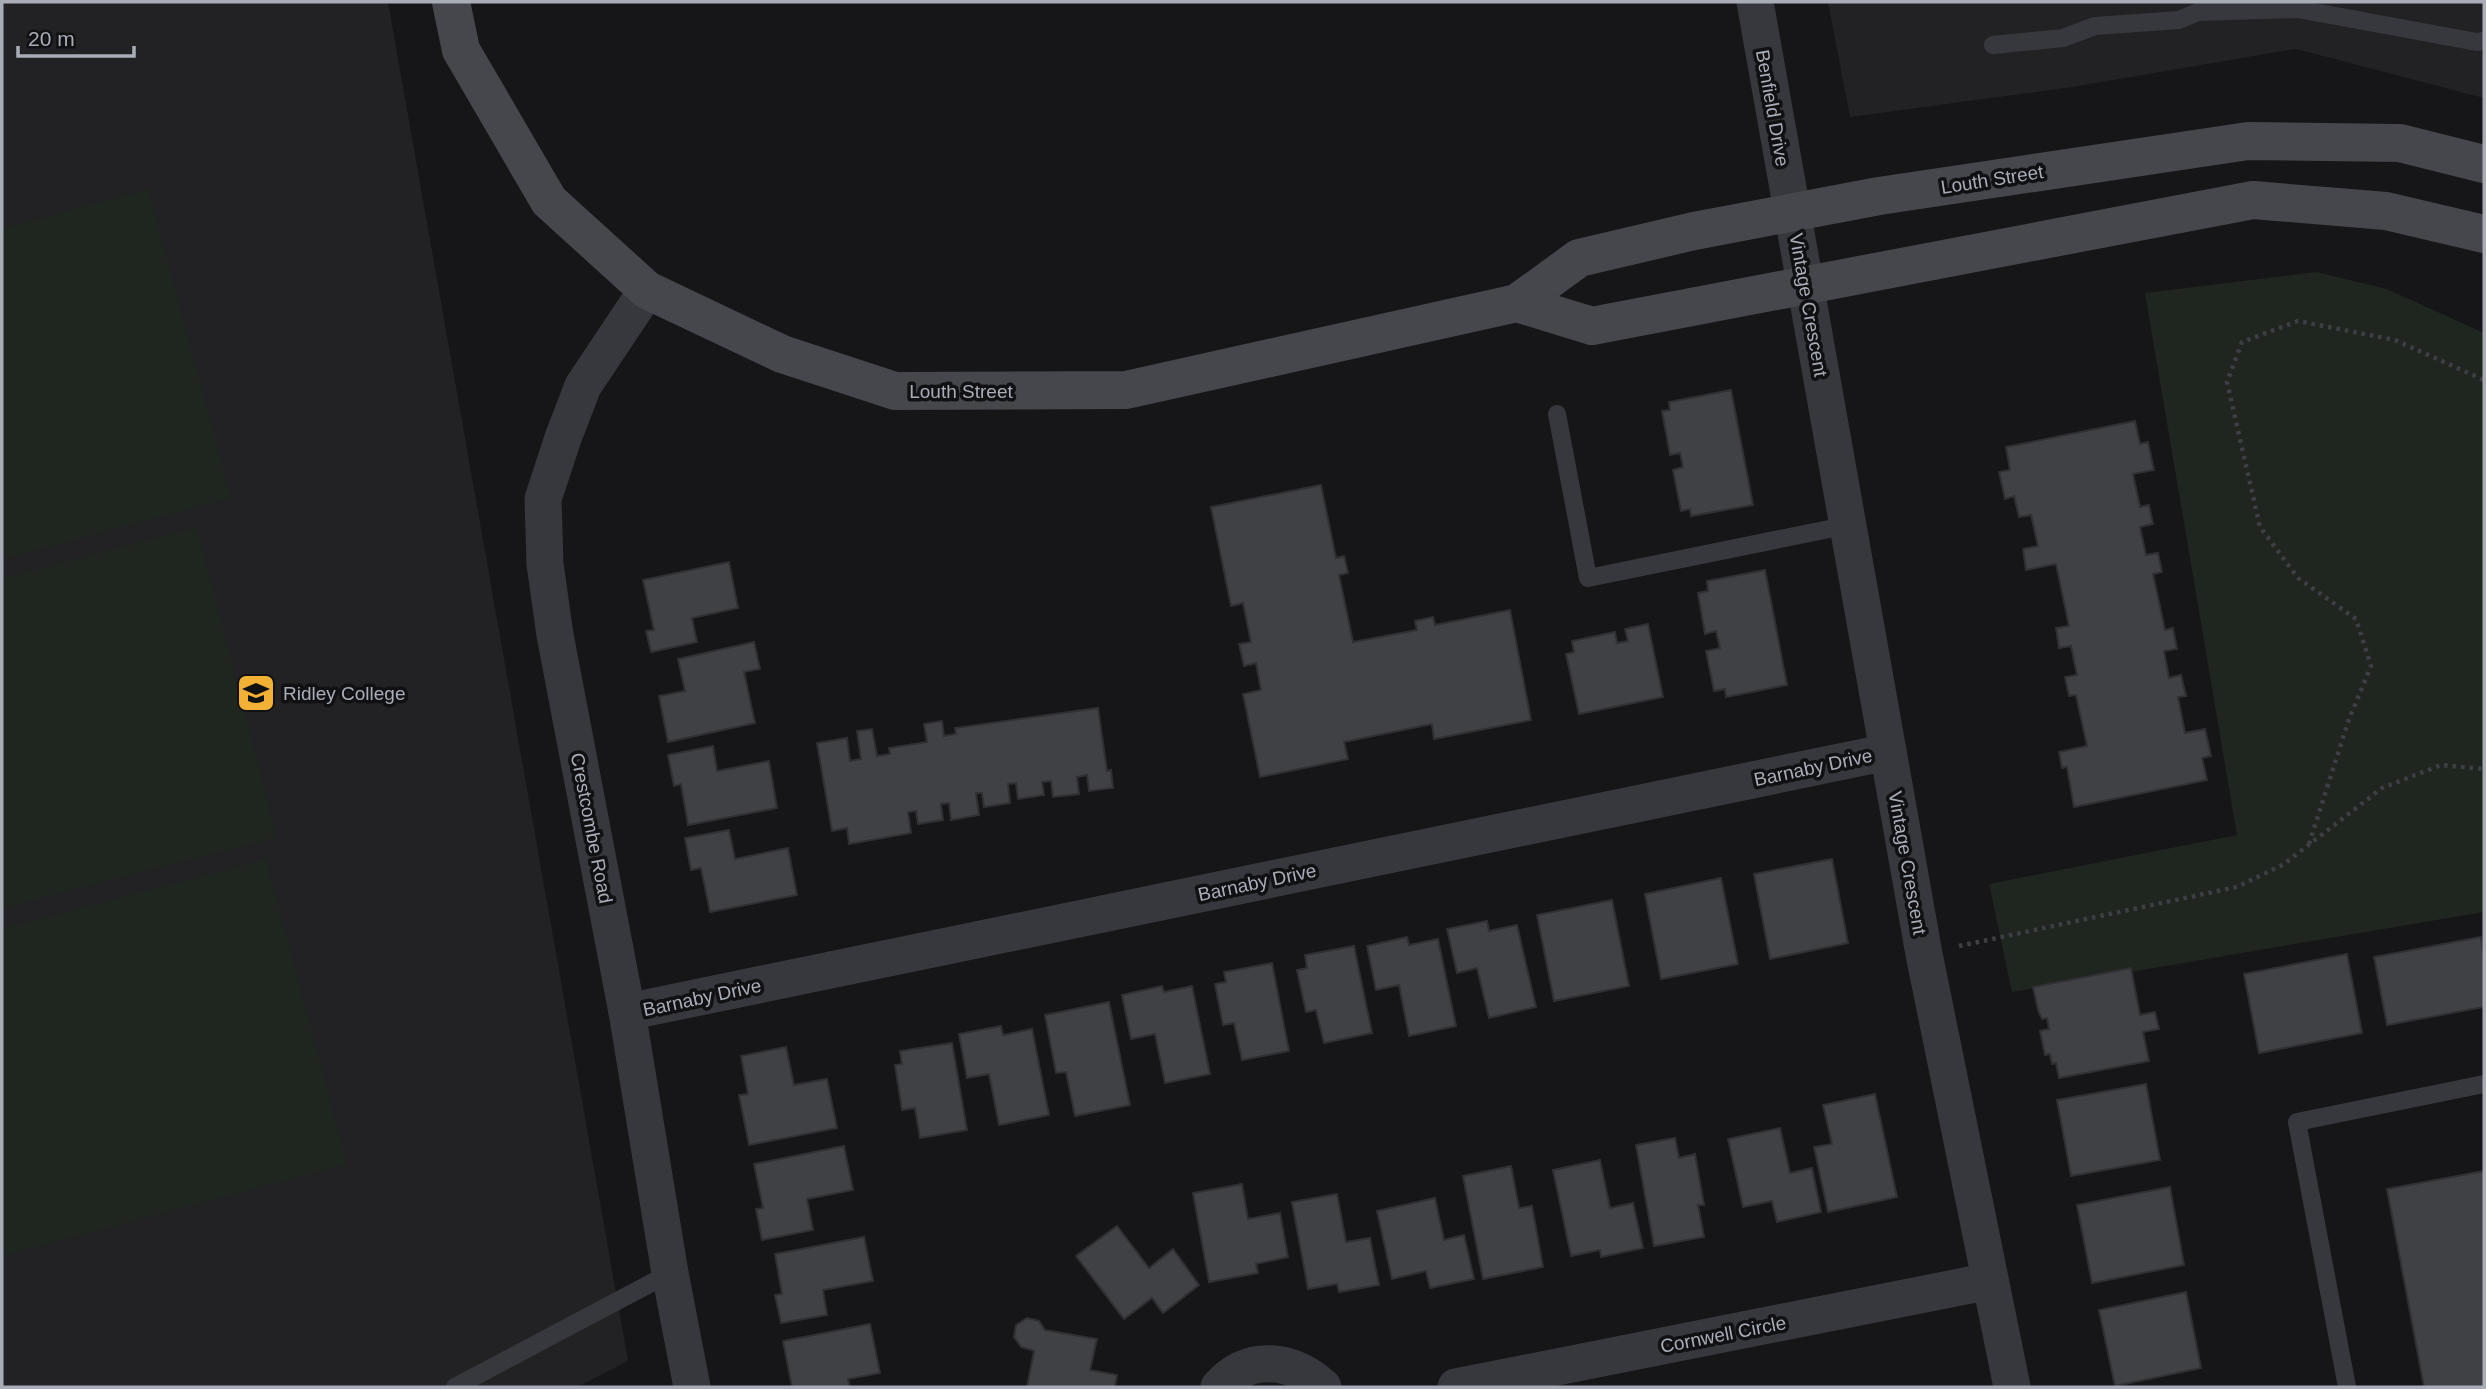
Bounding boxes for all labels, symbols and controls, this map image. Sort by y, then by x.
scale bar [18,14,133,58]
text: 20 m [28,27,75,50]
street label: Benfield Drive [1752,48,1793,168]
street label: Louth Street [1939,161,2046,198]
street label: Vintage Crescent [1786,232,1832,379]
street label: Louth Street [909,381,1013,402]
school or university icon: Ridley College [235,672,277,714]
place label: Ridley College [283,683,406,704]
street label: Barnaby Drive [1752,745,1874,790]
street label: Crestcombe Road [567,751,616,905]
street label: Vintage Crescent [1885,790,1931,937]
street label: Barnaby Drive [1196,860,1318,905]
street label: Barnaby Drive [641,975,763,1020]
street label: Cornwell Circle [1658,1312,1788,1357]

